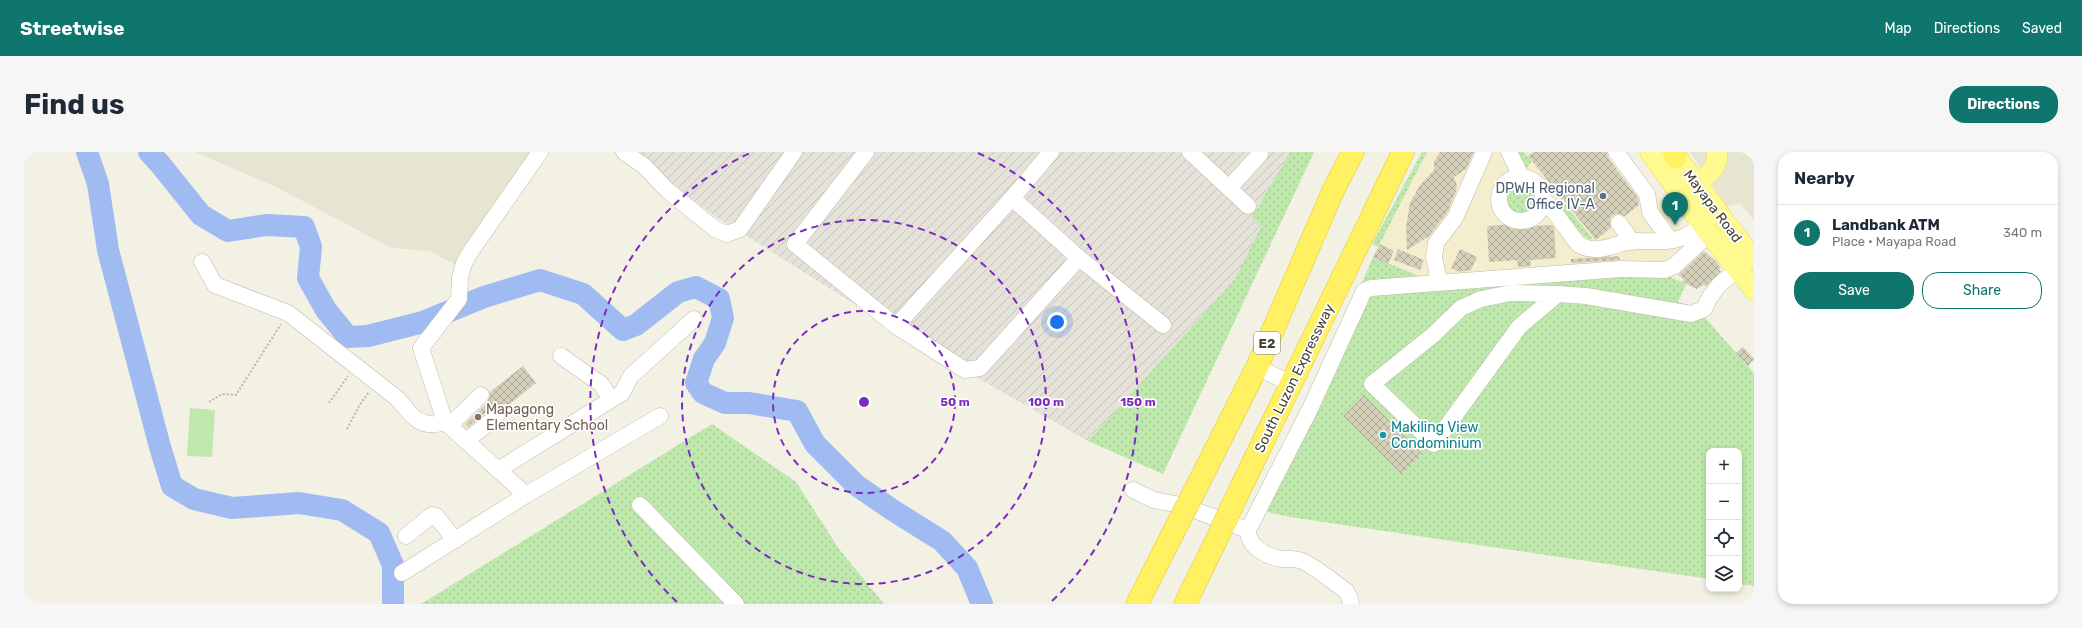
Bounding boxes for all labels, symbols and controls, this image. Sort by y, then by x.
text: Streetwise [20,17,125,40]
text: Map [1885,20,1912,37]
text: Directions [1934,20,2000,37]
text: Saved [2022,20,2062,37]
button: Directions [1949,86,2058,123]
text: Find us [24,88,124,121]
street label: Mayapa Road [1680,167,1745,246]
text: Nearby [1794,168,1855,188]
place label: DPWH Regional Office IV-A [1495,180,1596,213]
marker: DPWH Regional Office IV-A [1598,191,1608,201]
pin: 1 [1662,192,1688,225]
text: Landbank ATM [1832,216,1940,234]
text: 1 [1804,225,1810,240]
text: 340 m [2003,225,2042,240]
text: Place · Mayapa Road [1832,234,1956,249]
button: Save [1794,272,1914,309]
button: Share [1922,272,2042,309]
street label: South Luzon Expressway [1251,301,1338,455]
your location [1047,312,1067,332]
road number: E2 [1254,332,1280,354]
centre of rings [857,395,871,409]
text: 50 m [940,395,970,409]
text: 100 m [1028,395,1064,409]
text: 150 m [1120,395,1156,409]
place label: Mapagong Elementary School [486,401,608,434]
marker: Mapagong Elementary School [473,412,483,422]
place label: Makiling View Condominium [1391,419,1482,452]
marker: Makiling View Condominium [1378,430,1388,440]
map controls [1706,448,1742,592]
button: + [1706,448,1742,484]
button: − [1706,484,1742,520]
button: locate [1706,520,1742,556]
button: layers [1706,556,1742,592]

